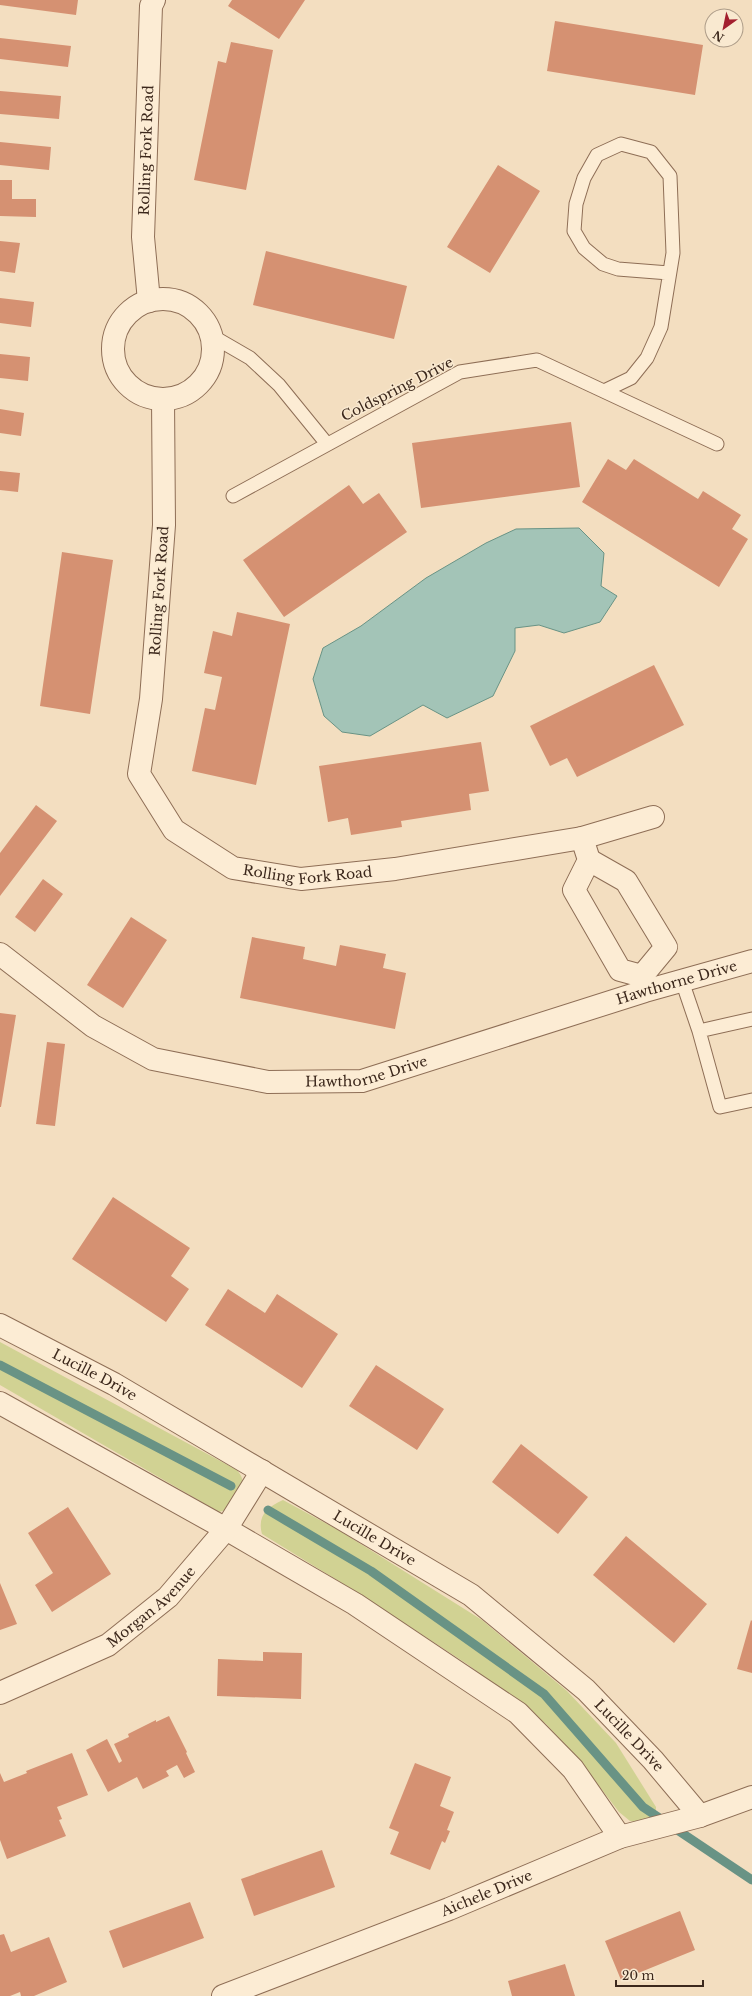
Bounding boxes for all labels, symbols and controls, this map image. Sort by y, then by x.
north arrow [704,8,744,48]
text: N [710,27,727,45]
street label: Rolling Fork Road [135,84,157,216]
street label: Coldspring Drive [338,353,456,425]
street label: Rolling Fork Road [145,525,173,657]
street label: Rolling Fork Road [242,861,374,888]
street label: Hawthorne Drive [614,957,739,1009]
street label: Hawthorne Drive [305,1052,430,1091]
street label: Lucille Drive [50,1345,140,1405]
street label: Lucille Drive [330,1507,419,1569]
street label: Morgan Avenue [103,1563,199,1651]
street label: Lucille Drive [591,1695,668,1775]
street label: Aichele Drive [437,1866,535,1921]
scale bar [616,1962,703,1988]
text: 20 m [622,1968,654,1983]

